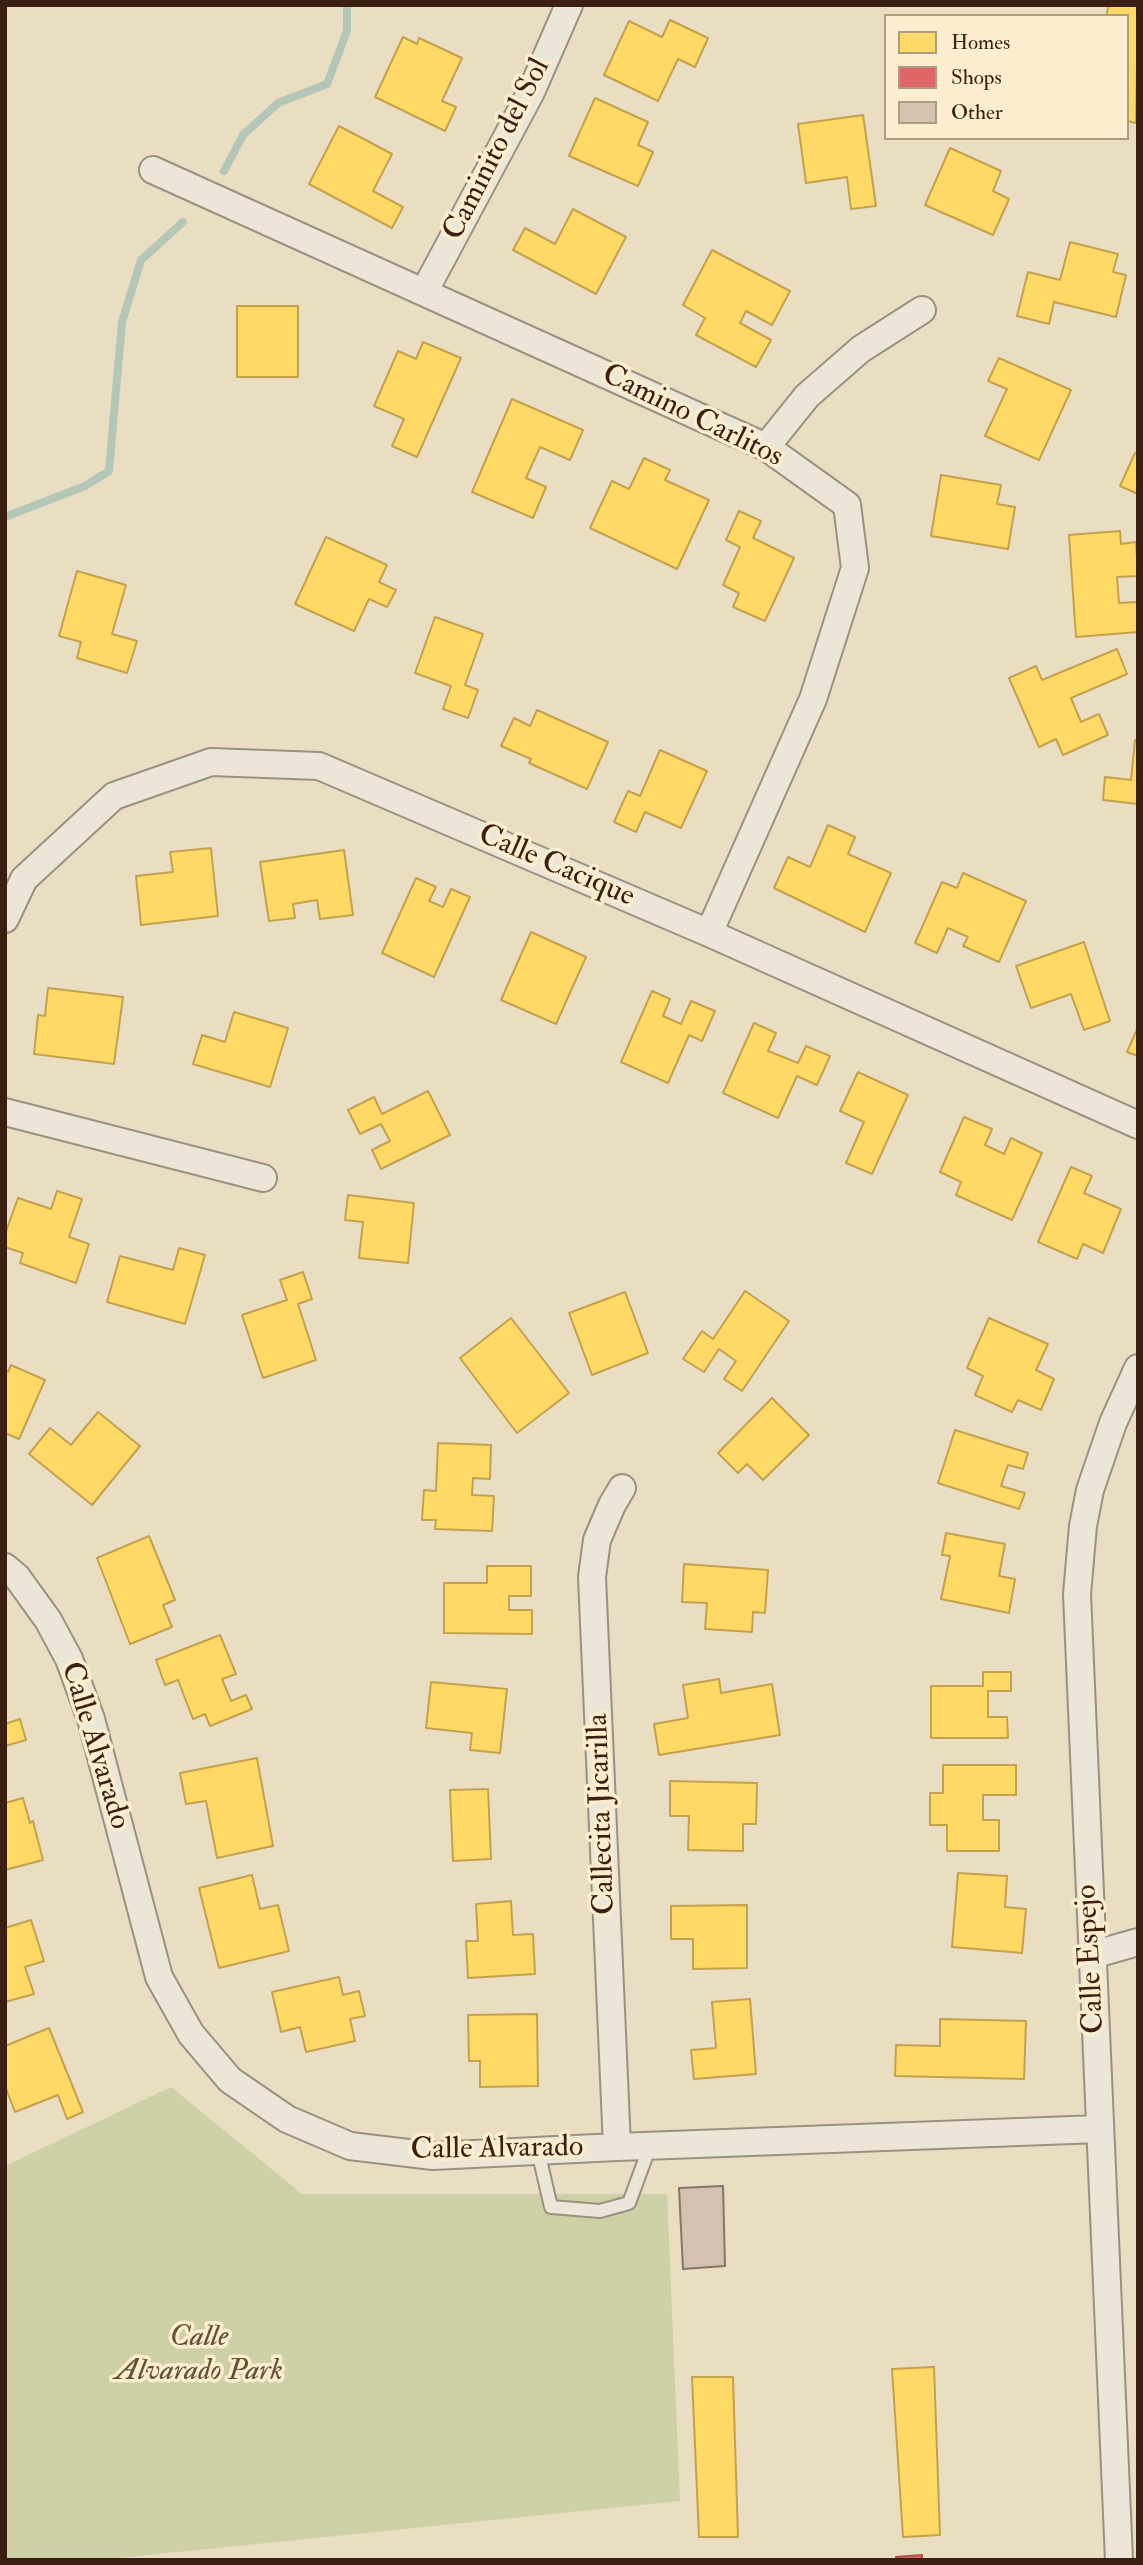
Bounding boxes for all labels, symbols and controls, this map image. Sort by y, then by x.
legend [884,14,1129,140]
text: Homes [951,29,1010,56]
street label: Caminito del Sol [437,53,559,247]
text: Shops [951,64,1002,91]
text: Other [951,99,1003,126]
street label: Camino Carlitos [596,358,788,476]
street label: Calle Cacique [473,818,639,916]
street label: Calle Alvarado [52,1658,136,1834]
street label: Callecita Jicarilla [581,1713,625,1915]
street label: Calle Espejo [1070,1884,1114,2034]
street label: Calle Alvarado [410,2130,584,2170]
park label: Calle Alvarado Park [115,2321,283,2392]

